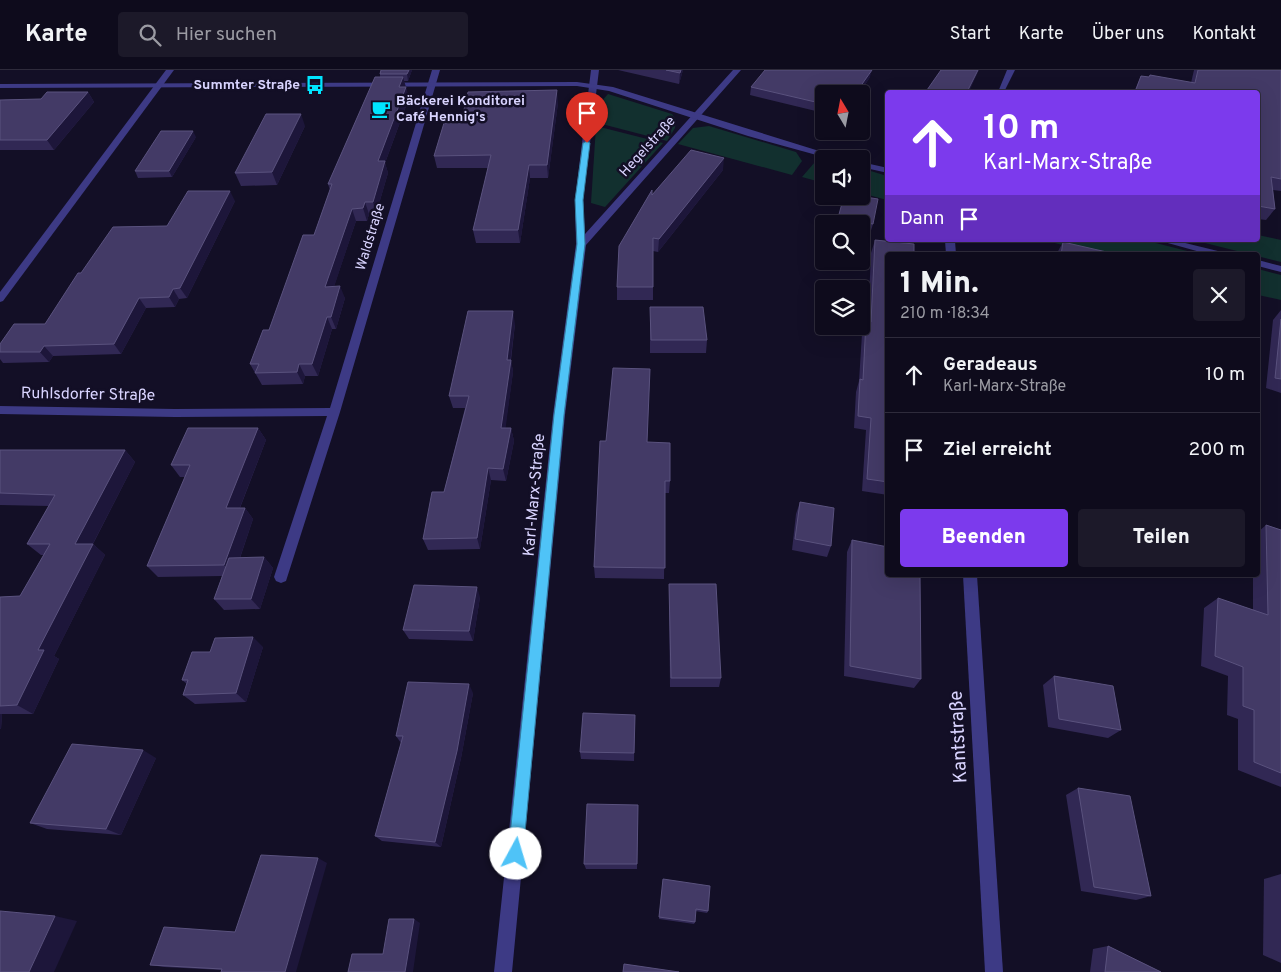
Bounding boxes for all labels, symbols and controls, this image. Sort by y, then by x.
search box [118,12,468,57]
text: Karte [25,20,88,50]
icon: search [136,21,164,49]
text: Hier suchen [176,23,277,47]
text: Start [950,23,991,46]
text: Karte [1019,23,1064,46]
text: Über uns [1092,23,1164,46]
text: Kontakt [1192,23,1256,46]
bus stop icon: Summter Straße [304,74,326,96]
place label: Summter Straße [194,77,300,94]
north arrow [815,85,870,140]
map controls [815,85,870,335]
pin [566,92,608,143]
place label: Bäckerei Konditorei Café Hennig's [396,93,525,126]
cafe icon: Bäckerei Konditorei Café Hennig's [370,98,392,120]
icon: arrive [573,99,601,127]
text: 10 m [983,107,1059,151]
icon: ahead [900,110,965,175]
street label: Hegelstraße [616,113,680,181]
button: sound [815,150,870,205]
text: Karl-Marx-Straße [983,150,1152,177]
street label: Waldstraße [353,201,389,273]
icon: arrive [955,205,983,233]
text: Dann [900,207,945,231]
button: search [815,215,870,270]
text: 1 Min. [900,266,979,303]
button: close [1193,269,1245,321]
button: layers [815,280,870,335]
text: 210 m · 18:34 [900,304,990,324]
text: Geradeaus [943,353,1038,377]
icon: ahead [900,361,928,389]
text: 10 m [1205,363,1245,387]
text: Karl-Marx-Straße [943,377,1066,397]
street label: Ruhlsdorfer Straße [21,384,155,406]
street label: Karl-Marx-Straße [520,433,550,557]
icon: arrive [900,436,928,464]
text: Ziel erreicht [943,438,1052,462]
text: 200 m [1189,438,1245,462]
button: Beenden [900,509,1068,567]
button: Teilen [1078,509,1245,567]
street label: Kantstraße [945,690,973,784]
position arrow [489,827,541,879]

